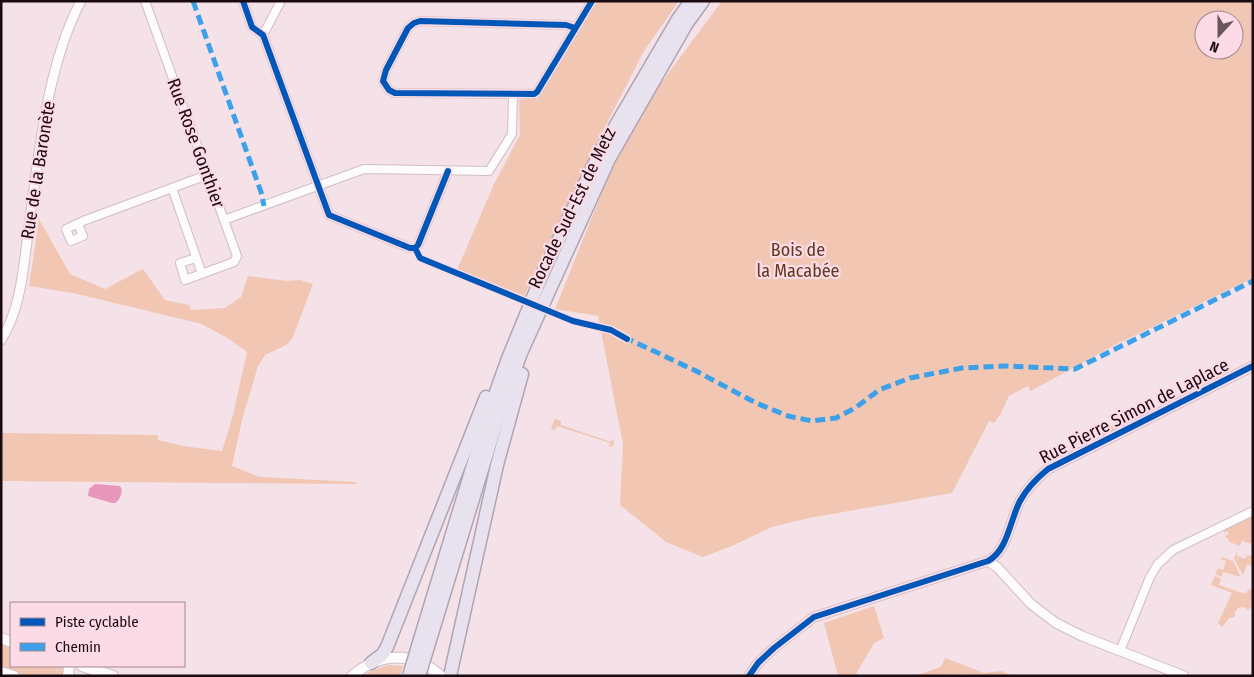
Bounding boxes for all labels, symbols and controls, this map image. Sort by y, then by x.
north arrow [1194,10,1244,60]
text: N [1208,37,1221,56]
street label: Rue Rose Gonthier [162,75,230,212]
street label: Rue de la Baronète [16,99,60,241]
street label: Rocade Sud-Est de Metz [523,124,621,292]
park label: Bois de la Macabée [756,239,840,282]
street label: Rue Pierre Simon de Laplace [1036,354,1232,468]
legend [10,602,185,667]
text: Piste cyclable [55,613,139,631]
text: Chemin [55,638,101,656]

